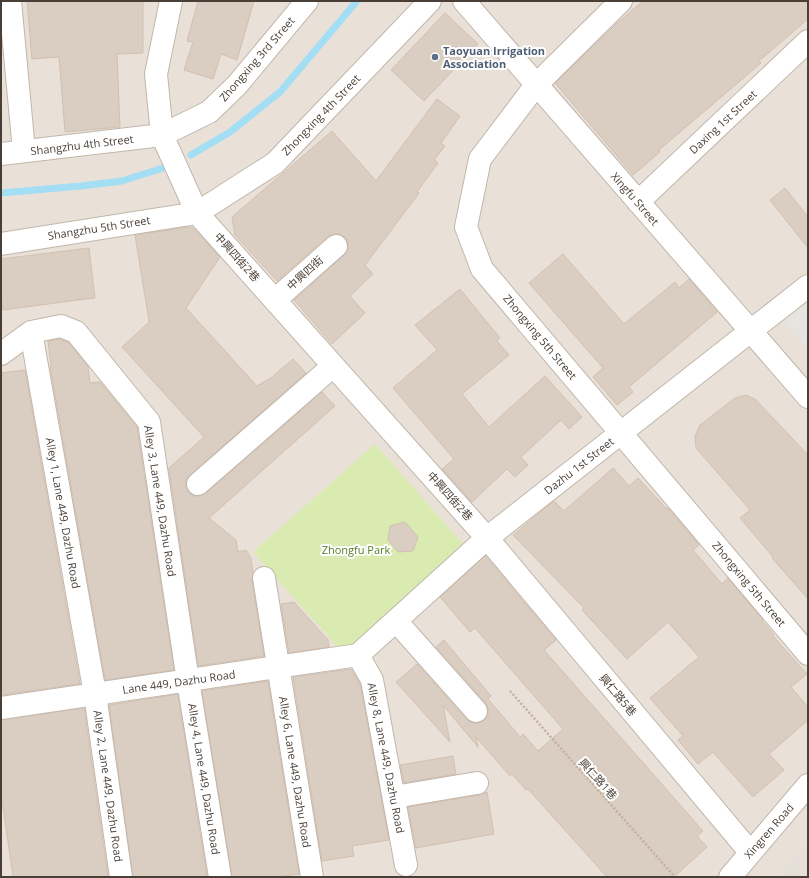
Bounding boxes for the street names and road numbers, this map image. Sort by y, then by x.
street label: Zhongxing 3rd Street [216,13,298,104]
street label: Zhongxing 4th Street [278,71,363,158]
street label: Daxing 1st Street [686,86,760,157]
street label: Shangzhu 4th Street [30,131,134,158]
street label: Xingfu Street [608,169,663,229]
street label: Shangzhu 5th Street [47,212,151,243]
street label: 中興四街2巷 [211,229,263,284]
street label: 中興四街 [283,252,326,293]
street label: Zhongxing 5th Street [500,291,581,383]
street label: Alley 3, Lane 449, Dazhu Road [141,424,180,578]
street label: Dazhu 1st Street [541,434,617,498]
street label: Alley 1, Lane 449, Dazhu Road [43,436,84,590]
street label: 中興四街2巷 [424,468,476,523]
street label: Zhongxing 5th Street [709,538,790,630]
street label: Lane 449, Dazhu Road [121,666,236,697]
street label: 興仁路5巷 [596,671,640,719]
street label: Alley 8, Lane 449, Dazhu Road [365,681,408,834]
street label: Alley 6, Lane 449, Dazhu Road [276,695,315,849]
street label: Alley 4, Lane 449, Dazhu Road [185,702,224,856]
street label: Alley 2, Lane 449, Dazhu Road [90,709,127,863]
street label: 興仁路1巷 [576,755,621,802]
street label: Xingren Road [741,800,797,861]

